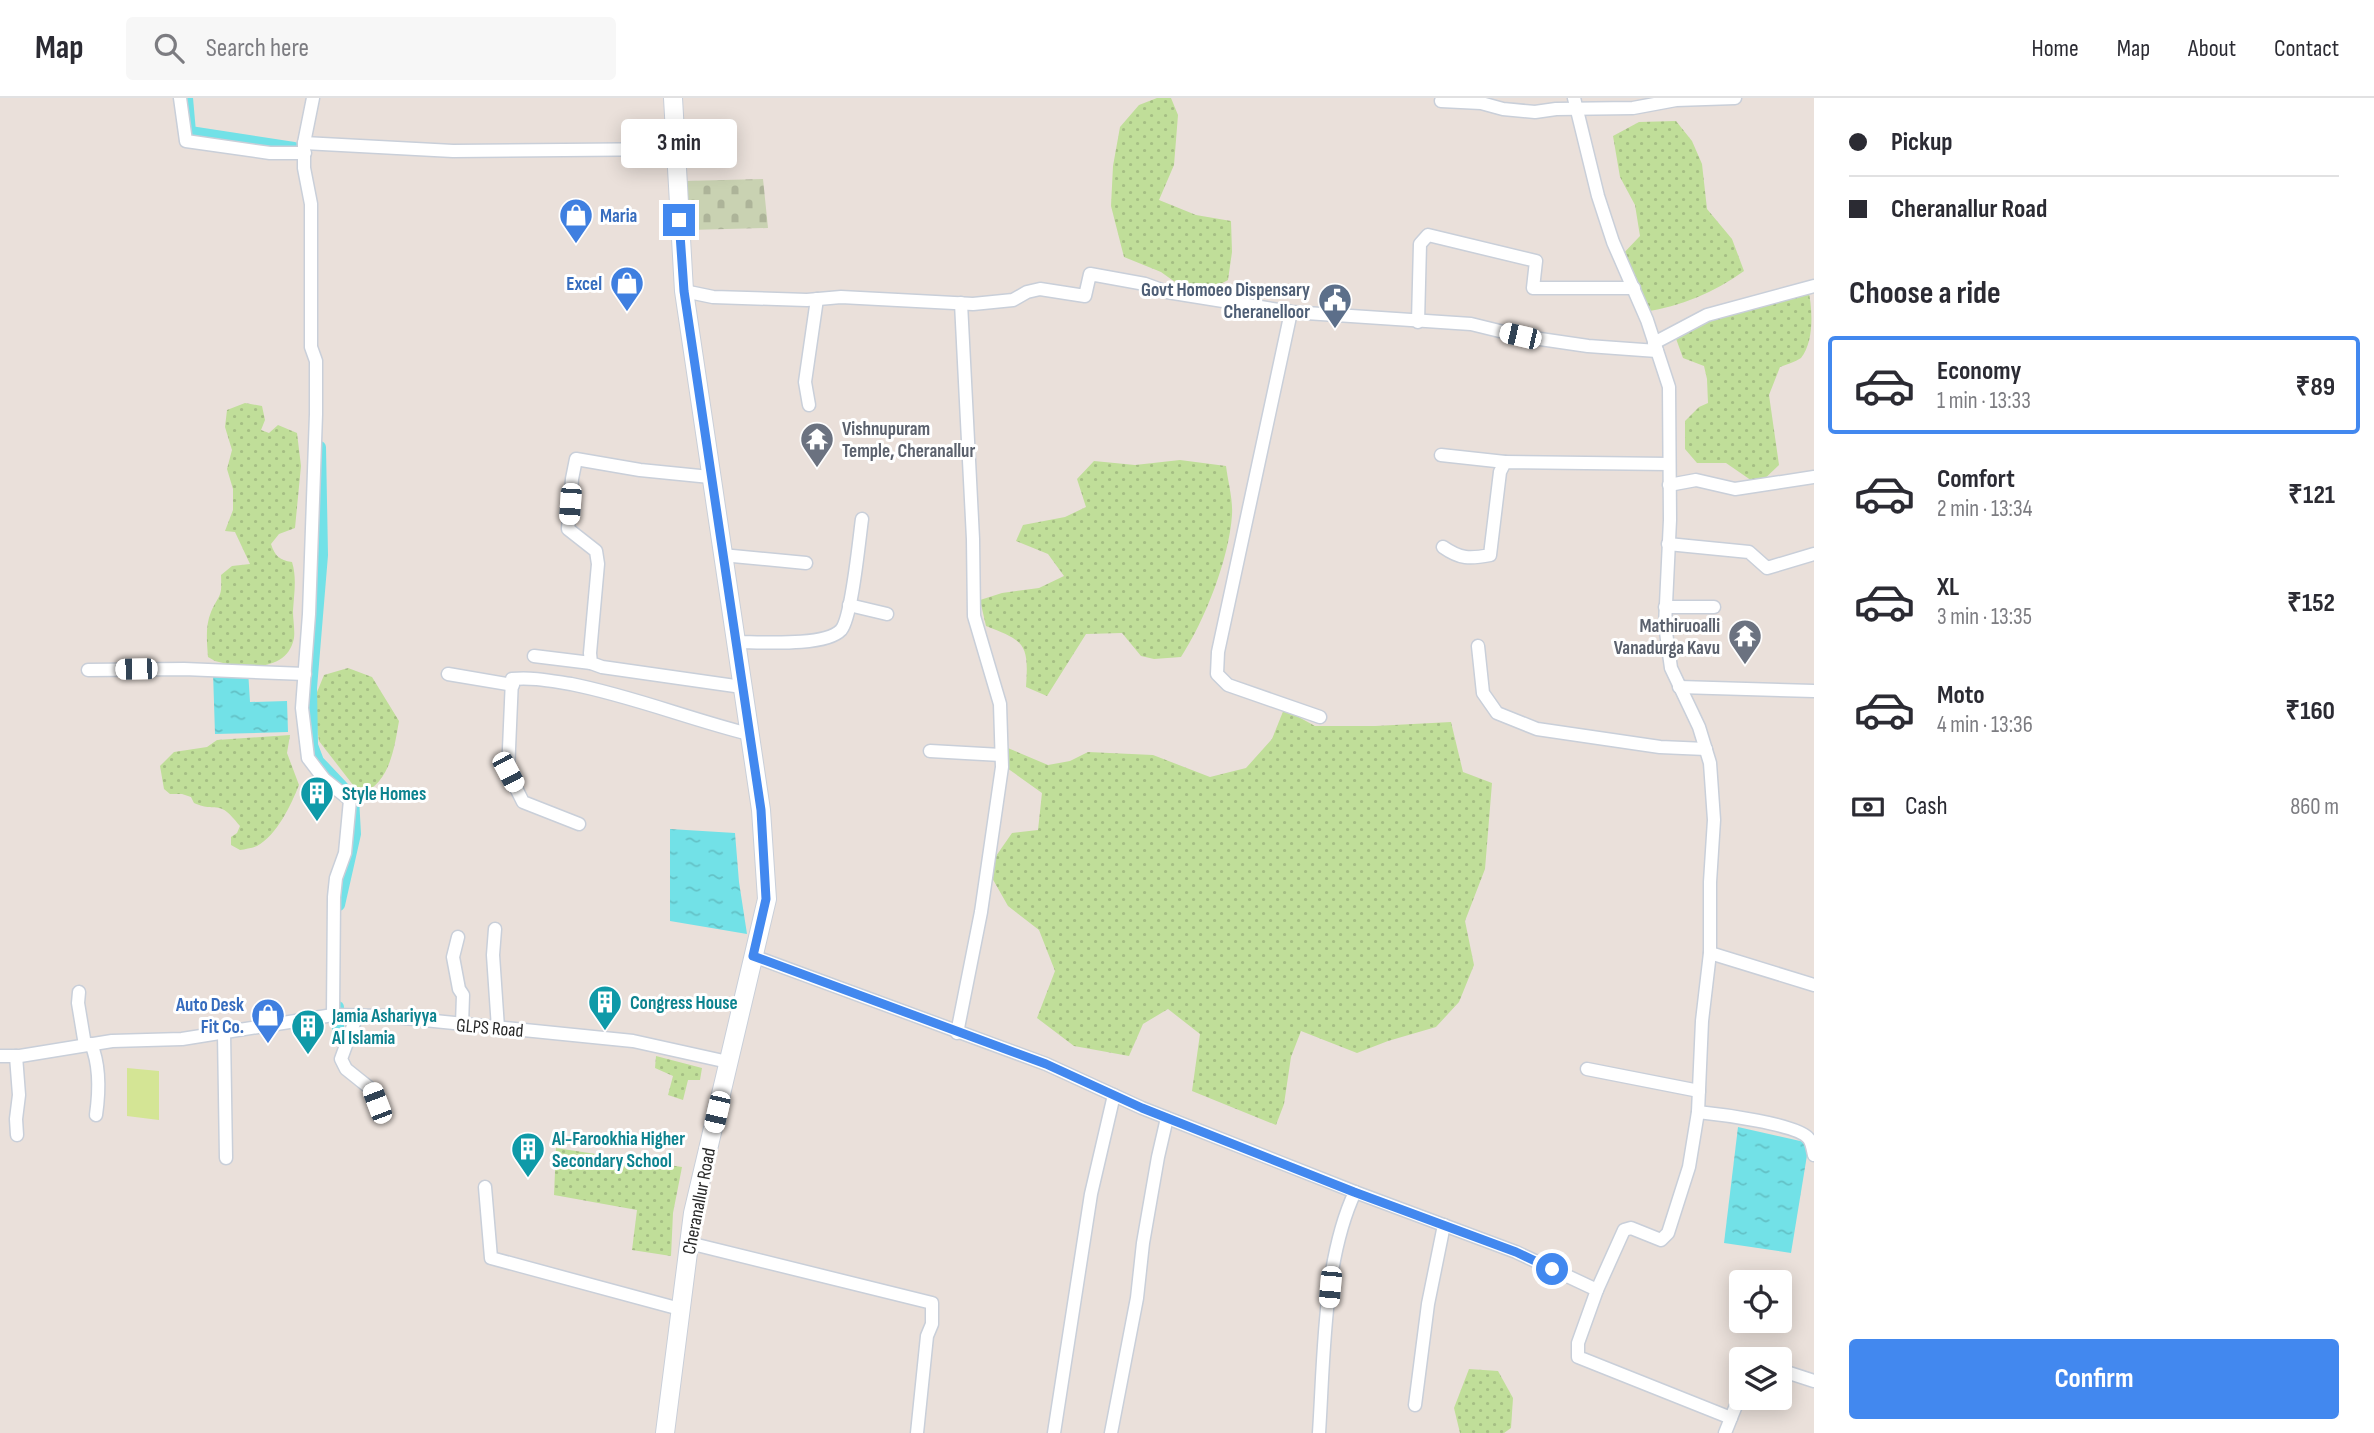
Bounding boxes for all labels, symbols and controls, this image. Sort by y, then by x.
search box [126,17,616,80]
text: Map [35,28,84,68]
icon: search [150,29,188,67]
text: Search here [206,33,309,64]
text: Home [2031,34,2079,63]
text: Map [2117,34,2150,63]
text: About [2188,34,2236,63]
text: Contact [2274,34,2339,63]
callout: 3 min [621,118,737,167]
text: Pickup [1891,127,1953,158]
text: 3 min [657,129,701,157]
text: Cheranallur Road [1891,194,2047,225]
shop icon: Maria [557,196,595,245]
route end [663,204,695,236]
place label: Maria [600,205,637,228]
shop icon: Excel [608,264,646,313]
place label: Excel [566,273,602,296]
text: Choose a ride [1849,274,2001,313]
place label: Govt Homoeo Dispensary Cheranelloor [1141,279,1310,324]
public building icon: Govt Homoeo Dispensary Cheranelloor [1316,281,1354,330]
car [1498,321,1543,351]
icon: car [1853,354,1916,417]
text: Economy [1937,356,2021,387]
text: ₹89 [2296,372,2335,403]
text: 1 min · 13:33 [1937,387,2031,415]
place label: Vishnupuram Temple, Cheranallur [842,418,975,463]
temple icon: Vishnupuram Temple, Cheranallur [798,420,836,469]
icon: car [1853,462,1916,525]
text: Comfort [1937,464,2015,495]
text: ₹121 [2288,480,2335,511]
car [559,482,582,526]
text: 2 min · 13:34 [1937,495,2032,523]
icon: car [1853,570,1916,633]
text: XL [1937,572,1959,603]
text: ₹152 [2287,588,2335,619]
text: 3 min · 13:35 [1937,603,2032,631]
place label: Mathiruoalli Vanadurga Kavu [1614,615,1720,660]
temple icon: Mathiruoalli Vanadurga Kavu [1726,617,1764,666]
car [115,658,158,680]
icon: car [1853,678,1916,741]
text: Moto [1937,680,1985,711]
text: ₹160 [2285,696,2335,727]
text: 4 min · 13:36 [1937,711,2033,739]
car [489,749,528,795]
building icon: Style Homes [298,774,336,823]
place label: Style Homes [342,783,426,806]
icon: cash [1849,788,1887,826]
text: Cash [1905,791,1948,822]
text: 860 m [2290,793,2339,821]
building icon: Congress House [586,983,624,1032]
place label: Congress House [630,992,738,1015]
place label: Auto Desk Fit Co. [175,994,244,1039]
shop icon: Auto Desk Fit Co. [249,996,287,1045]
place label: Jamia Ashariyya Al Islamia [331,1005,437,1050]
building icon: Jamia Ashariyya Al Islamia [289,1007,327,1056]
street label: GLPS Road [455,1014,524,1043]
car [360,1080,395,1126]
car [703,1089,732,1135]
place label: Al-Farookhia Higher Secondary School [551,1128,685,1173]
building icon: Al-Farookhia Higher Secondary School [509,1130,547,1179]
street label: Cheranallur Road [678,1146,721,1257]
route start [1536,1253,1568,1285]
car [1318,1265,1343,1309]
map controls [1729,1270,1792,1410]
button: locate [1729,1270,1792,1333]
button: Confirm [1849,1339,2339,1419]
button: layers [1729,1347,1792,1410]

